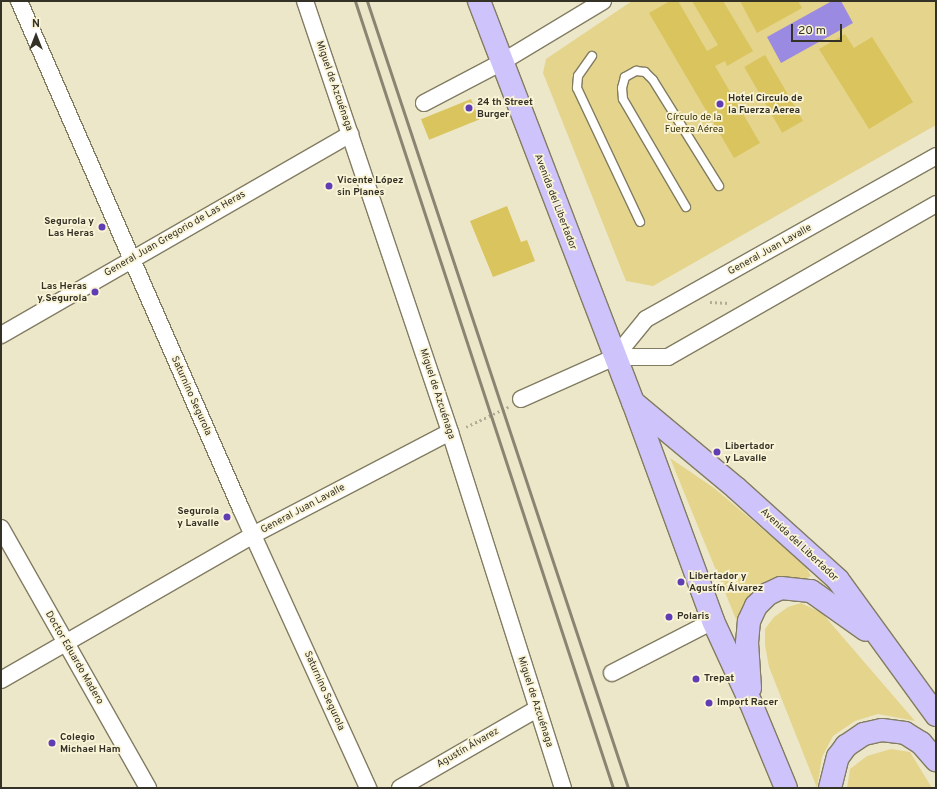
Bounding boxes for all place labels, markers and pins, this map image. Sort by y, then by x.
place label: Hotel Circulo de la Fuerza Aerea [728,92,802,116]
place label: 24 th Street Burger [477,96,533,120]
marker: Hotel Circulo de la Fuerza Aerea [715,99,725,109]
marker: 24 th Street Burger [464,103,474,113]
place label: Vicente López sin Planes [337,174,403,198]
marker: Vicente López sin Planes [324,181,334,191]
place label: Segurola y Las Heras [44,215,94,238]
marker: Segurola y Las Heras [97,222,107,232]
place label: Las Heras y Segurola [37,280,87,304]
marker: Las Heras y Segurola [90,287,100,297]
place label: Libertador y Lavalle [725,440,774,464]
marker: Libertador y Lavalle [712,447,722,457]
place label: Segurola y Lavalle [177,505,219,528]
marker: Segurola y Lavalle [222,512,232,522]
place label: Libertador y Agustín Álvarez [689,570,764,594]
marker: Libertador y Agustín Álvarez [676,577,686,587]
place label: Polaris [677,611,709,623]
marker: Polaris [664,612,674,622]
place label: Trepat [704,673,734,685]
marker: Trepat [691,674,701,684]
place label: Import Racer [717,697,778,709]
marker: Import Racer [704,698,714,708]
place label: Colegio Michael Ham [60,731,120,754]
marker: Colegio Michael Ham [47,738,57,748]

